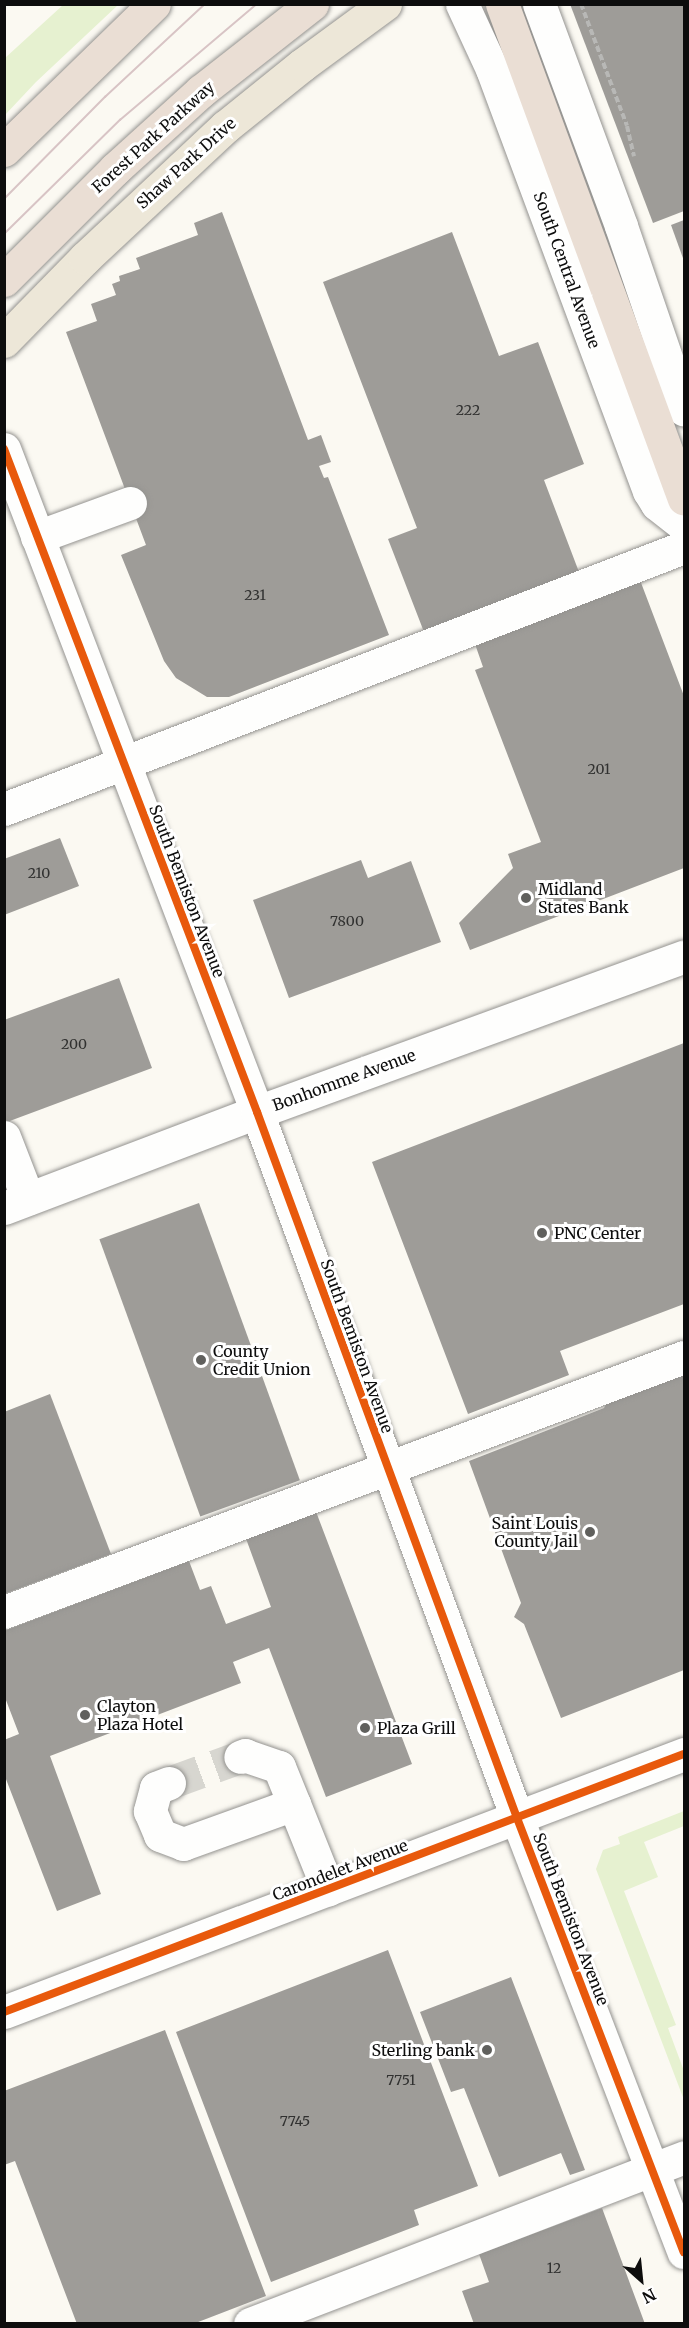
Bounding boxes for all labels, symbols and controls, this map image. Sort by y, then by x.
street label: Forest Park Parkway [88,77,218,197]
street label: Shaw Park Drive [133,113,239,213]
street label: South Central Avenue [530,189,604,351]
house number: 222 [456,402,480,418]
house number: 231 [244,587,266,603]
house number: 201 [588,761,610,777]
street label: South Bemiston Avenue [145,802,229,980]
house number: 210 [28,865,50,881]
place label: Midland States Bank [538,879,629,917]
marker: Midland States Bank [519,891,533,905]
house number: 7800 [330,913,364,929]
house number: 200 [61,1036,87,1052]
street label: Bonhomme Avenue [270,1045,418,1115]
place label: PNC Center [554,1223,641,1243]
marker: PNC Center [535,1226,549,1240]
street label: South Bemiston Avenue [317,1256,397,1436]
place label: County Credit Union [213,1341,311,1379]
marker: County Credit Union [194,1353,208,1367]
place label: Saint Louis County Jail [492,1513,578,1551]
marker: Saint Louis County Jail [583,1525,597,1539]
place label: Clayton Plaza Hotel [97,1696,183,1734]
marker: Clayton Plaza Hotel [78,1708,92,1722]
place label: Plaza Grill [377,1718,456,1738]
marker: Plaza Grill [358,1721,372,1735]
street label: South Bemiston Avenue [529,1830,613,2008]
street label: Carondelet Avenue [270,1835,410,1905]
place label: Sterling bank [372,2040,475,2060]
marker: Sterling bank [480,2043,494,2057]
house number: 7751 [386,2072,416,2088]
house number: 7745 [280,2113,310,2129]
north arrow [611,2250,671,2310]
house number: 12 [547,2260,561,2276]
text: N [639,2284,659,2308]

